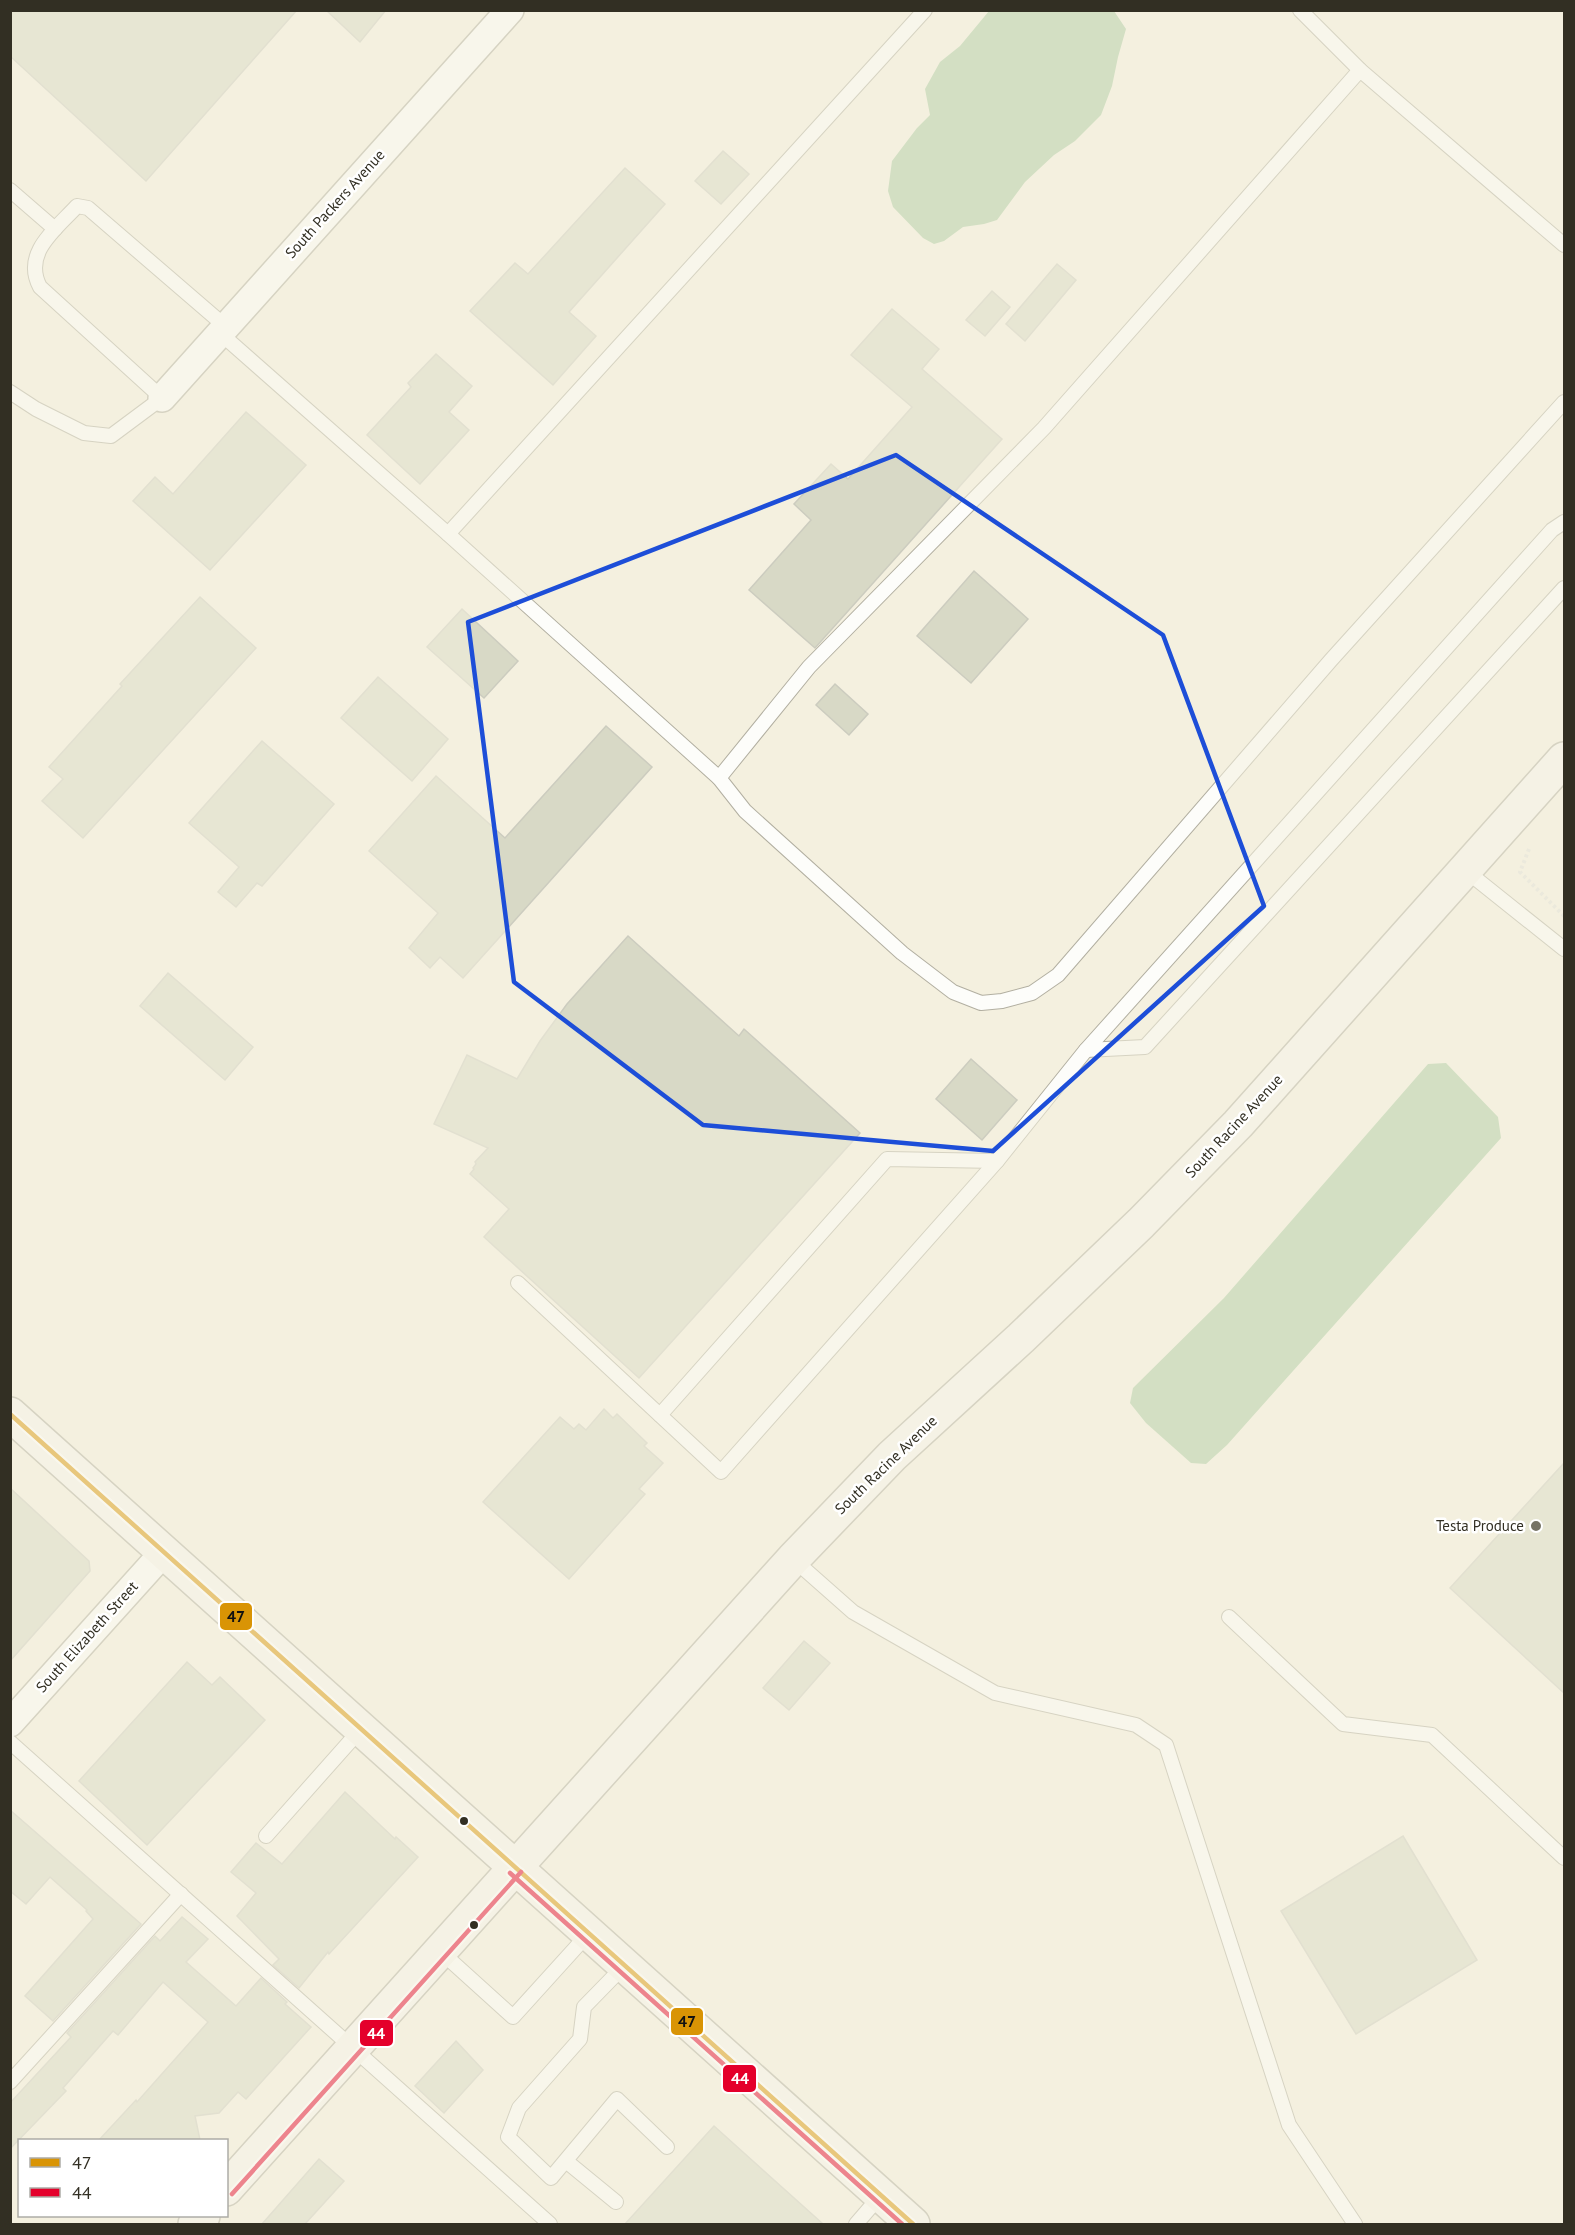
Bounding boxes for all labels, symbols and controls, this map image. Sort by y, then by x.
street label: South Packers Avenue [281,145,388,262]
street label: South Racine Avenue [1181,1070,1286,1181]
street label: South Racine Avenue [831,1411,941,1518]
place label: Testa Produce [1436,1516,1524,1535]
marker: Testa Produce [1529,1519,1543,1533]
street label: South Elizabeth Street [32,1577,142,1696]
line badge: 47 [219,1602,253,1631]
text: 47 [227,1606,245,1626]
unlabelled marker [458,1815,470,1827]
unlabelled marker [468,1919,480,1931]
line badge: 47 [670,2007,704,2036]
text: 47 [678,2011,696,2031]
line badge: 44 [359,2019,394,2047]
text: 44 [367,2023,385,2043]
line badge: 44 [722,2064,757,2093]
text: 44 [731,2068,749,2088]
legend [18,2139,228,2217]
text: 47 [72,2151,92,2174]
text: 44 [72,2181,92,2204]

